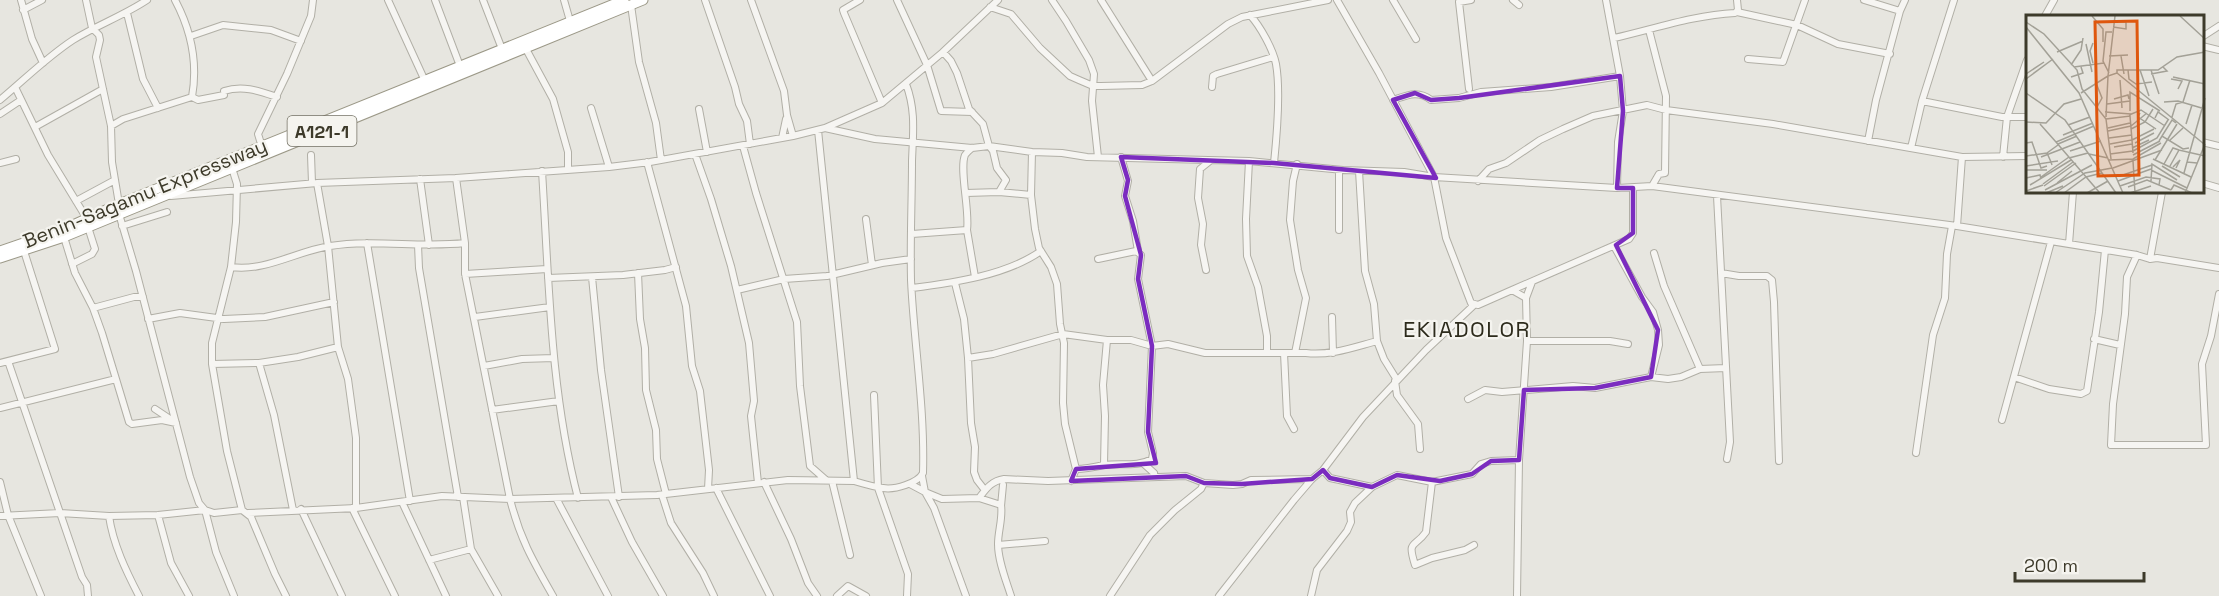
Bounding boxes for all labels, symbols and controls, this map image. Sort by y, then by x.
inset map [2026,15,2204,194]
road number: A121-1 [288,116,356,146]
street label: Benin-Sagamu Expressway [19,132,271,254]
district label: EKIADOLOR [1403,315,1531,343]
scale bar [2015,545,2144,583]
text: 200 m [2024,554,2078,577]

